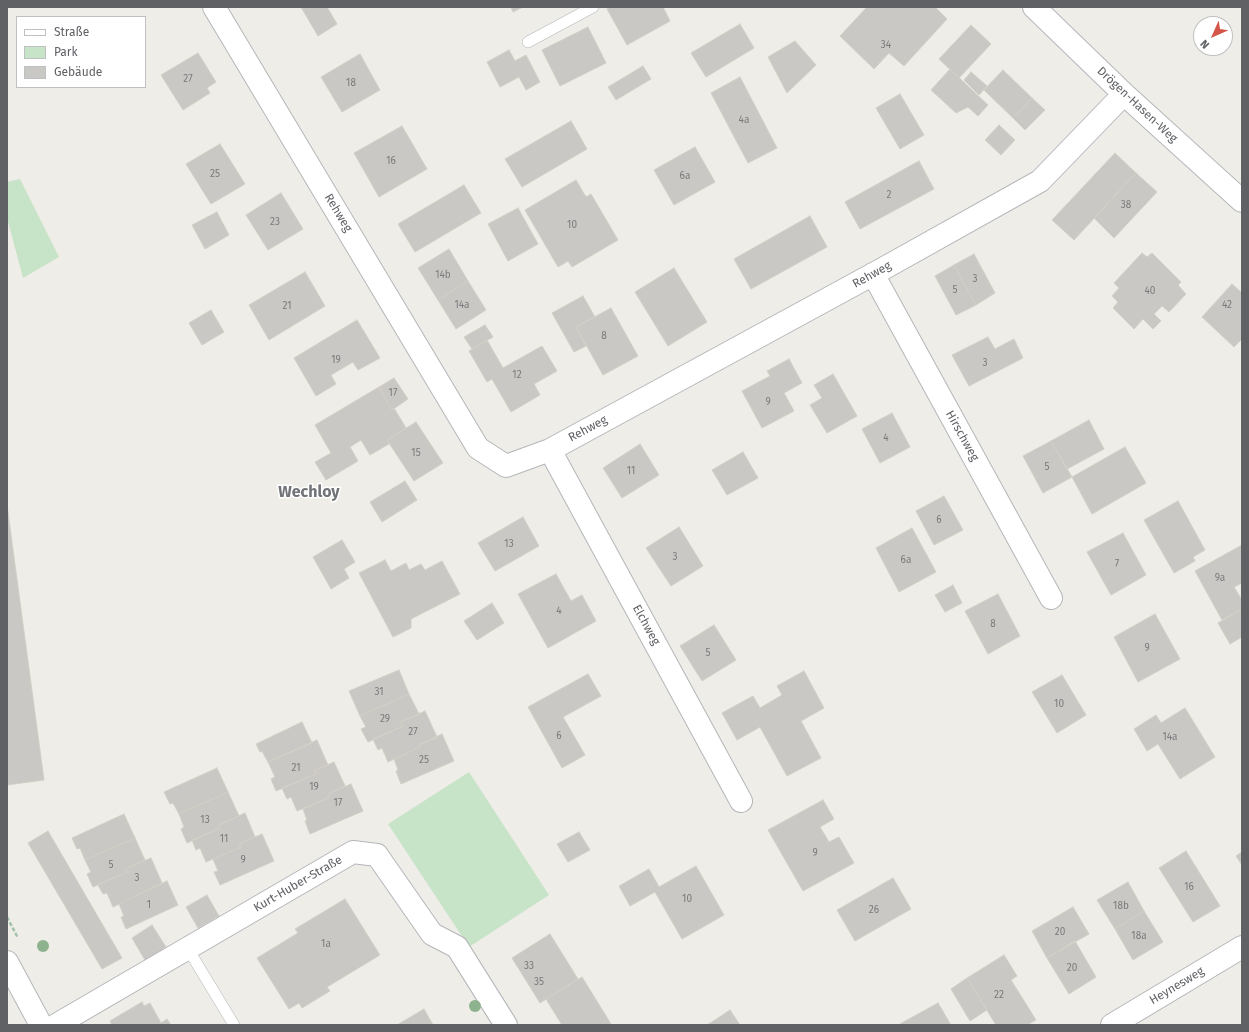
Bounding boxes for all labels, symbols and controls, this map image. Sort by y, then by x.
legend [16,16,146,88]
north arrow [1193,16,1233,56]
text: Straße [54,25,89,39]
text: N [1198,37,1212,51]
house number: 34 [881,39,891,51]
text: Park [54,45,78,59]
street label: Drögen-Hasen-Weg [1094,64,1180,146]
text: Gebäude [54,65,102,79]
house number: 27 [183,73,193,85]
house number: 18 [346,77,356,89]
house number: 4a [739,114,749,126]
house number: 16 [386,155,396,167]
house number: 25 [210,168,220,180]
house number: 6a [680,170,690,182]
house number: 2 [887,189,891,201]
street label: Rehweg [321,191,355,235]
house number: 38 [1121,199,1131,211]
house number: 23 [270,216,280,228]
house number: 10 [567,219,577,231]
street label: Rehweg [850,259,894,291]
house number: 14b [435,269,451,281]
house number: 3 [973,273,977,285]
house number: 5 [952,284,958,296]
house number: 40 [1145,285,1155,297]
house number: 14a [454,299,470,311]
house number: 42 [1222,299,1232,311]
house number: 21 [282,300,292,312]
house number: 8 [601,330,607,342]
house number: 19 [331,354,341,366]
house number: 3 [983,357,987,369]
house number: 12 [512,369,522,381]
house number: 17 [389,387,397,399]
house number: 9 [765,396,771,408]
street label: Hirschweg [942,408,982,464]
street label: Rehweg [566,413,610,445]
house number: 4 [883,432,889,444]
house number: 15 [411,447,421,459]
house number: 5 [1044,461,1050,473]
house number: 11 [627,465,635,477]
district label: Wechloy [278,483,340,503]
house number: 6 [936,514,942,526]
house number: 13 [504,538,514,550]
house number: 3 [673,551,677,563]
house number: 6a [901,554,911,566]
house number: 7 [1115,558,1119,570]
house number: 9a [1215,572,1225,584]
street label: Elchweg [629,602,663,648]
house number: 4 [556,605,562,617]
house number: 8 [990,618,996,630]
house number: 9 [1144,642,1150,654]
house number: 5 [705,647,711,659]
house number: 31 [374,686,384,698]
house number: 10 [1054,698,1064,710]
house number: 29 [380,713,390,725]
house number: 27 [408,726,418,738]
house number: 6 [556,730,562,742]
house number: 14a [1162,731,1178,743]
house number: 25 [419,754,429,766]
house number: 21 [291,762,301,774]
house number: 19 [309,781,319,793]
house number: 17 [334,797,342,809]
house number: 13 [200,814,210,826]
house number: 11 [220,833,228,845]
house number: 9 [812,847,818,859]
street label: Kurt-Huber-Straße [251,853,345,915]
house number: 9 [240,854,246,866]
house number: 5 [108,859,114,871]
house number: 3 [135,872,139,884]
house number: 16 [1184,881,1194,893]
house number: 10 [682,893,692,905]
house number: 1 [147,899,151,911]
house number: 18b [1113,900,1129,912]
house number: 26 [869,904,879,916]
house number: 20 [1055,926,1065,938]
house number: 18a [1131,930,1147,942]
house number: 1a [321,938,331,950]
house number: 33 [524,960,534,972]
house number: 20 [1067,962,1077,974]
street label: Heynesweg [1147,964,1207,1008]
house number: 35 [534,976,544,988]
house number: 22 [994,989,1004,1001]

